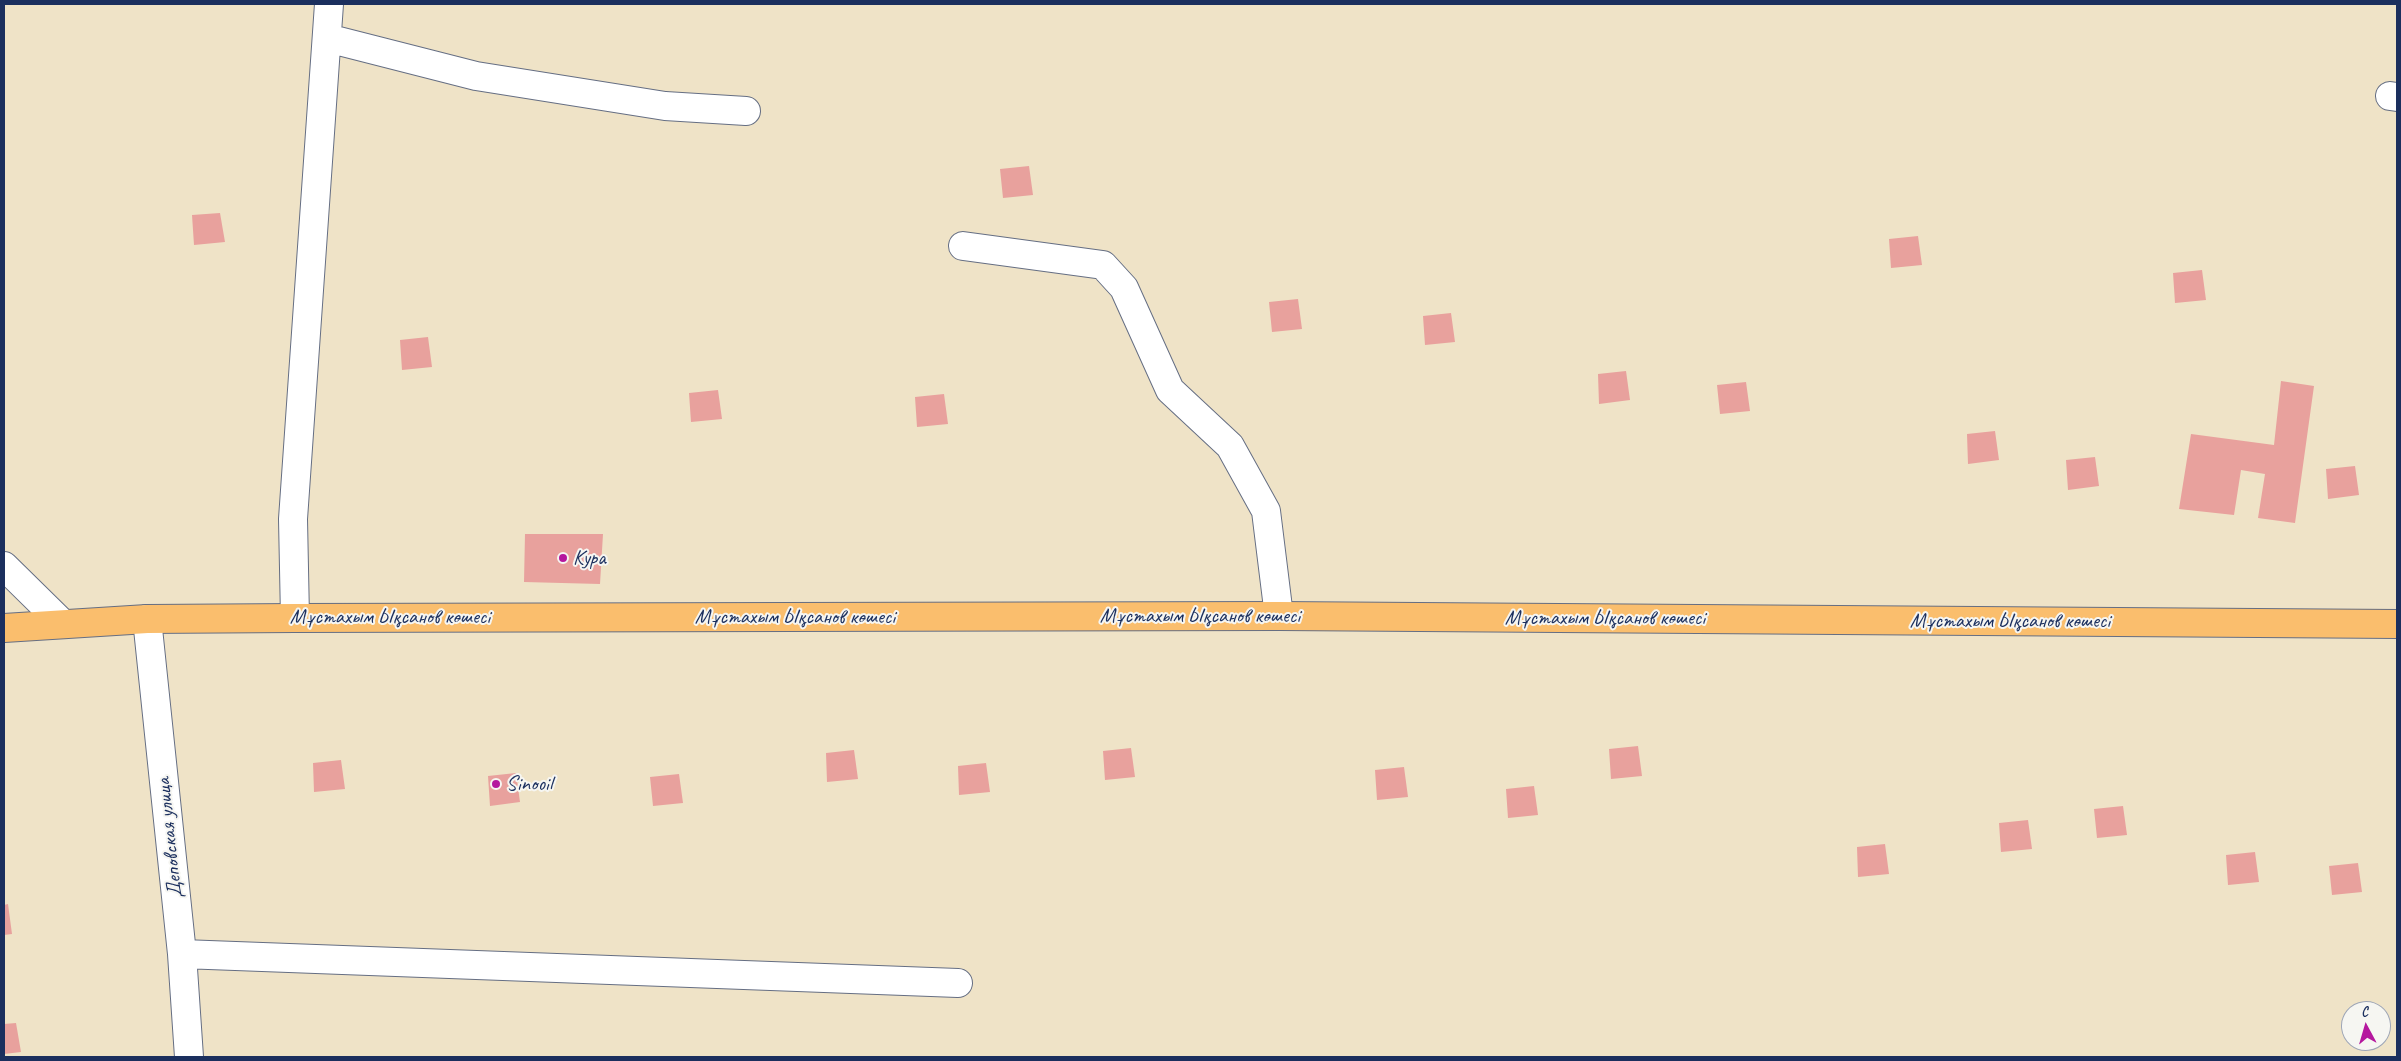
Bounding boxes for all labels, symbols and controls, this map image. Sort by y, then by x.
place label: Кура [573,545,606,571]
marker: Кура [557,552,569,564]
street label: Мұстахым Ықсанов көшесі [1100,603,1300,629]
street label: Мұстахым Ықсанов көшесі [290,604,490,630]
street label: Мұстахым Ықсанов көшесі [695,604,895,630]
street label: Мұстахым Ықсанов көшесі [1505,605,1705,631]
street label: Мұстахым Ықсанов көшесі [1910,608,2110,634]
place label: Sinooil [506,771,552,797]
street label: Деповская улица [151,777,189,899]
marker: Sinooil [490,778,502,790]
north arrow [2341,1001,2391,1051]
text: С [2360,1003,2369,1020]

